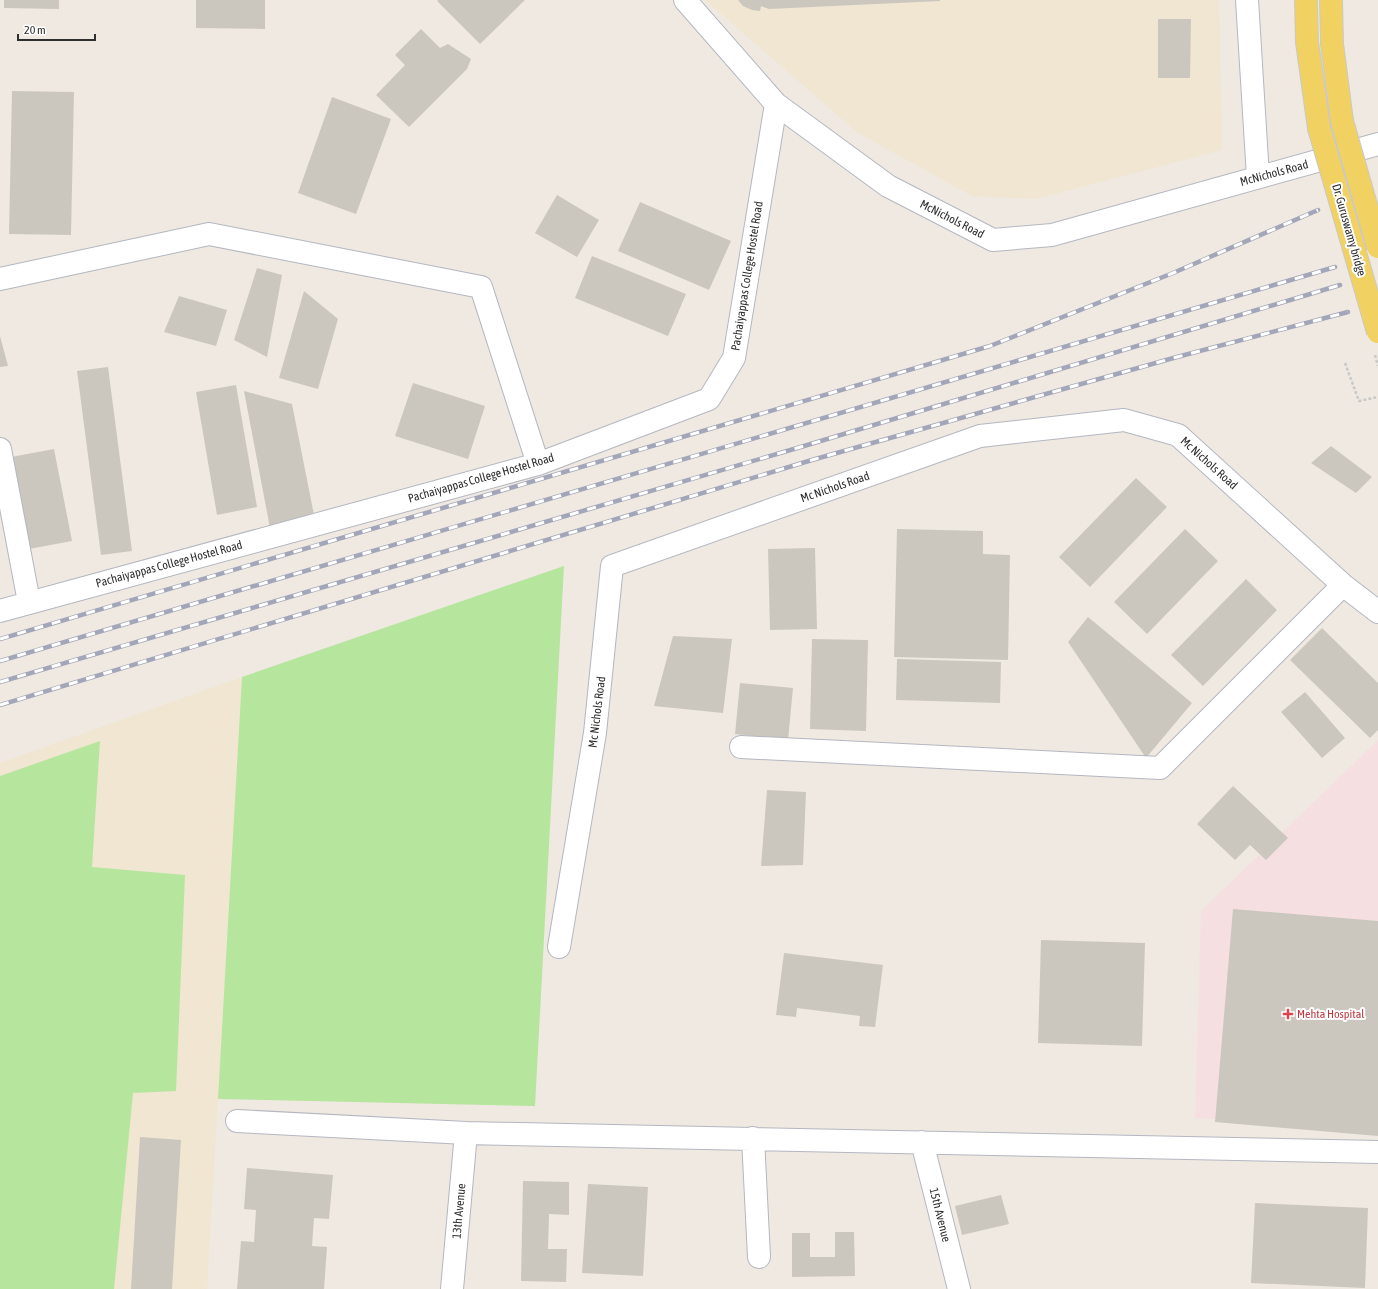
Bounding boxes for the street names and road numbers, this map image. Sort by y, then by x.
street label: McNichols Road [1238,157,1310,189]
street label: Dr. Guruswamy bridge [1329,182,1369,278]
street label: McNichols Road [918,197,986,241]
street label: Pachaiyappas College Hostel Road [728,200,766,352]
street label: Mc Nichols Road [1178,434,1240,492]
street label: Pachaiyappas College Hostel Road [406,450,556,506]
street label: Mc Nichols Road [799,469,871,505]
street label: Pachaiyappas College Hostel Road [94,538,244,590]
street label: Mc Nichols Road [586,675,608,749]
street label: 13th Avenue [450,1183,468,1239]
street label: 15th Avenue [927,1186,953,1244]

